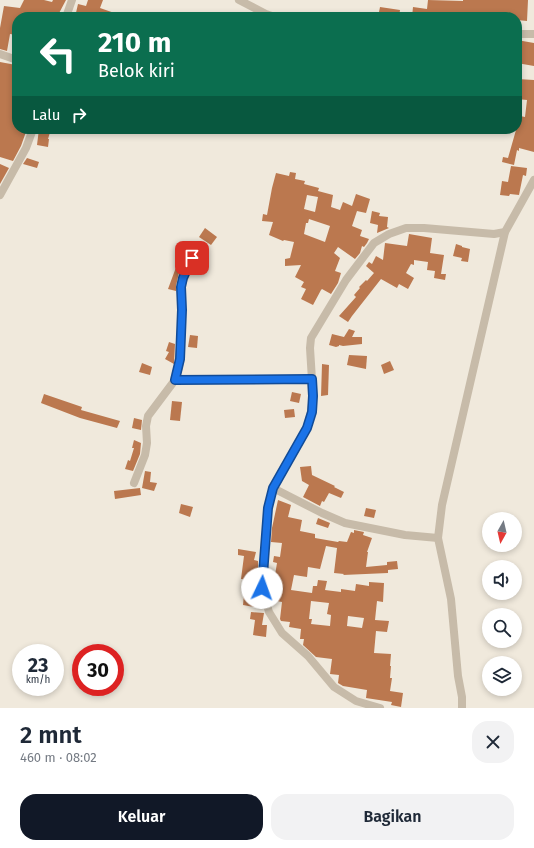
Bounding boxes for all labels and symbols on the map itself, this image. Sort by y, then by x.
pin [175,241,209,275]
north arrow [482,512,522,552]
position arrow [241,567,283,609]
speed limit sign: 30 [72,644,124,696]

